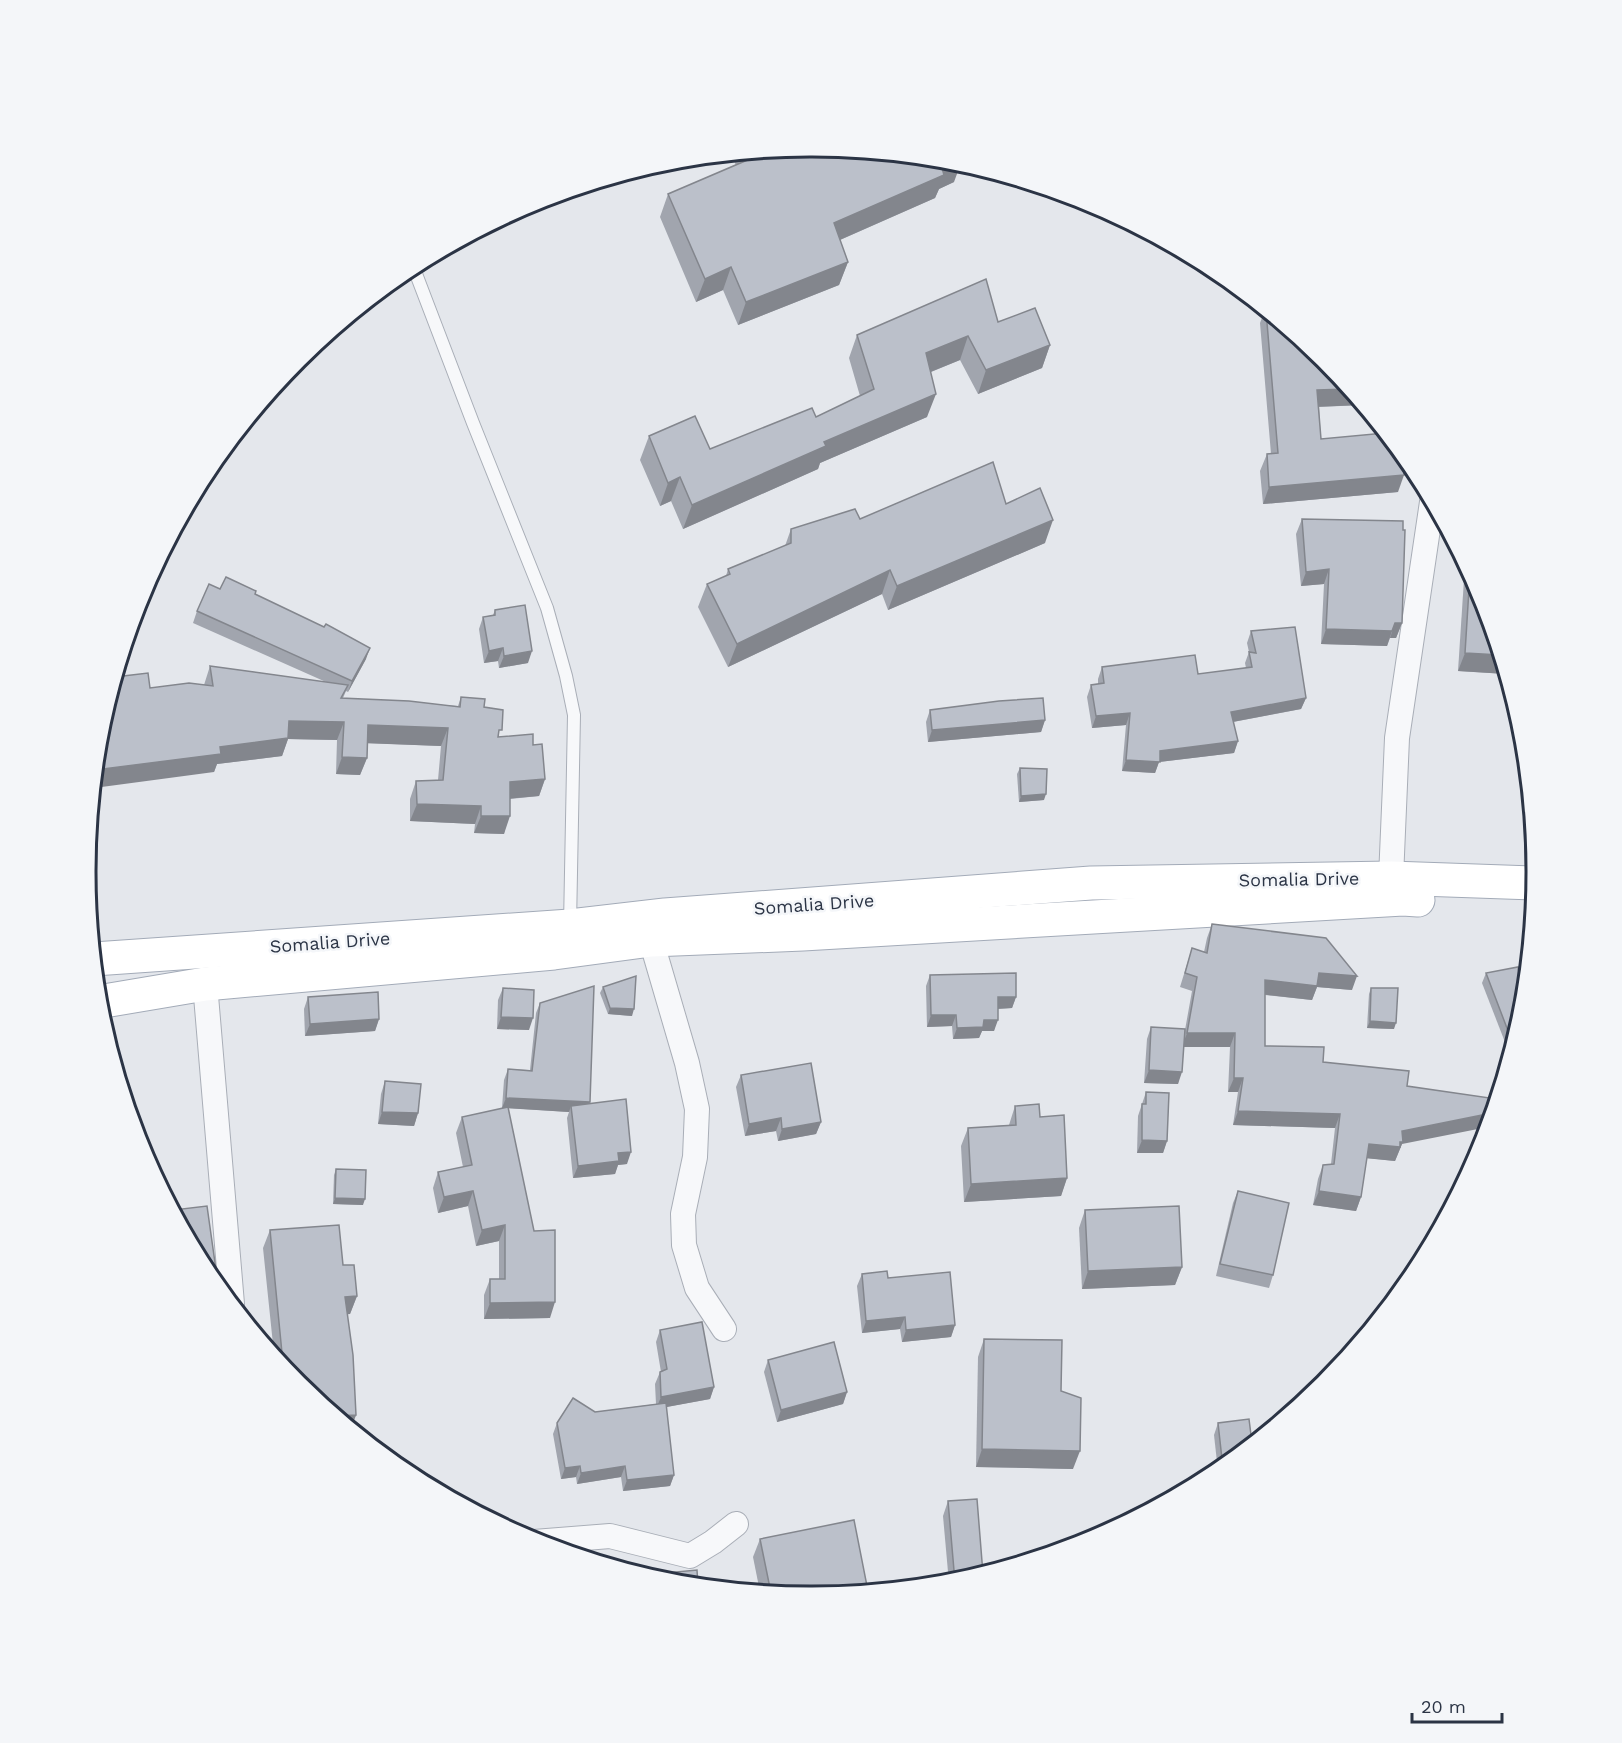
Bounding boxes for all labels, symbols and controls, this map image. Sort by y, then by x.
street label: Somalia Drive [1238,867,1360,891]
street label: Somalia Drive [753,889,875,919]
street label: Somalia Drive [269,927,391,957]
scale bar [1412,1686,1502,1724]
text: 20 m [1421,1696,1466,1717]

